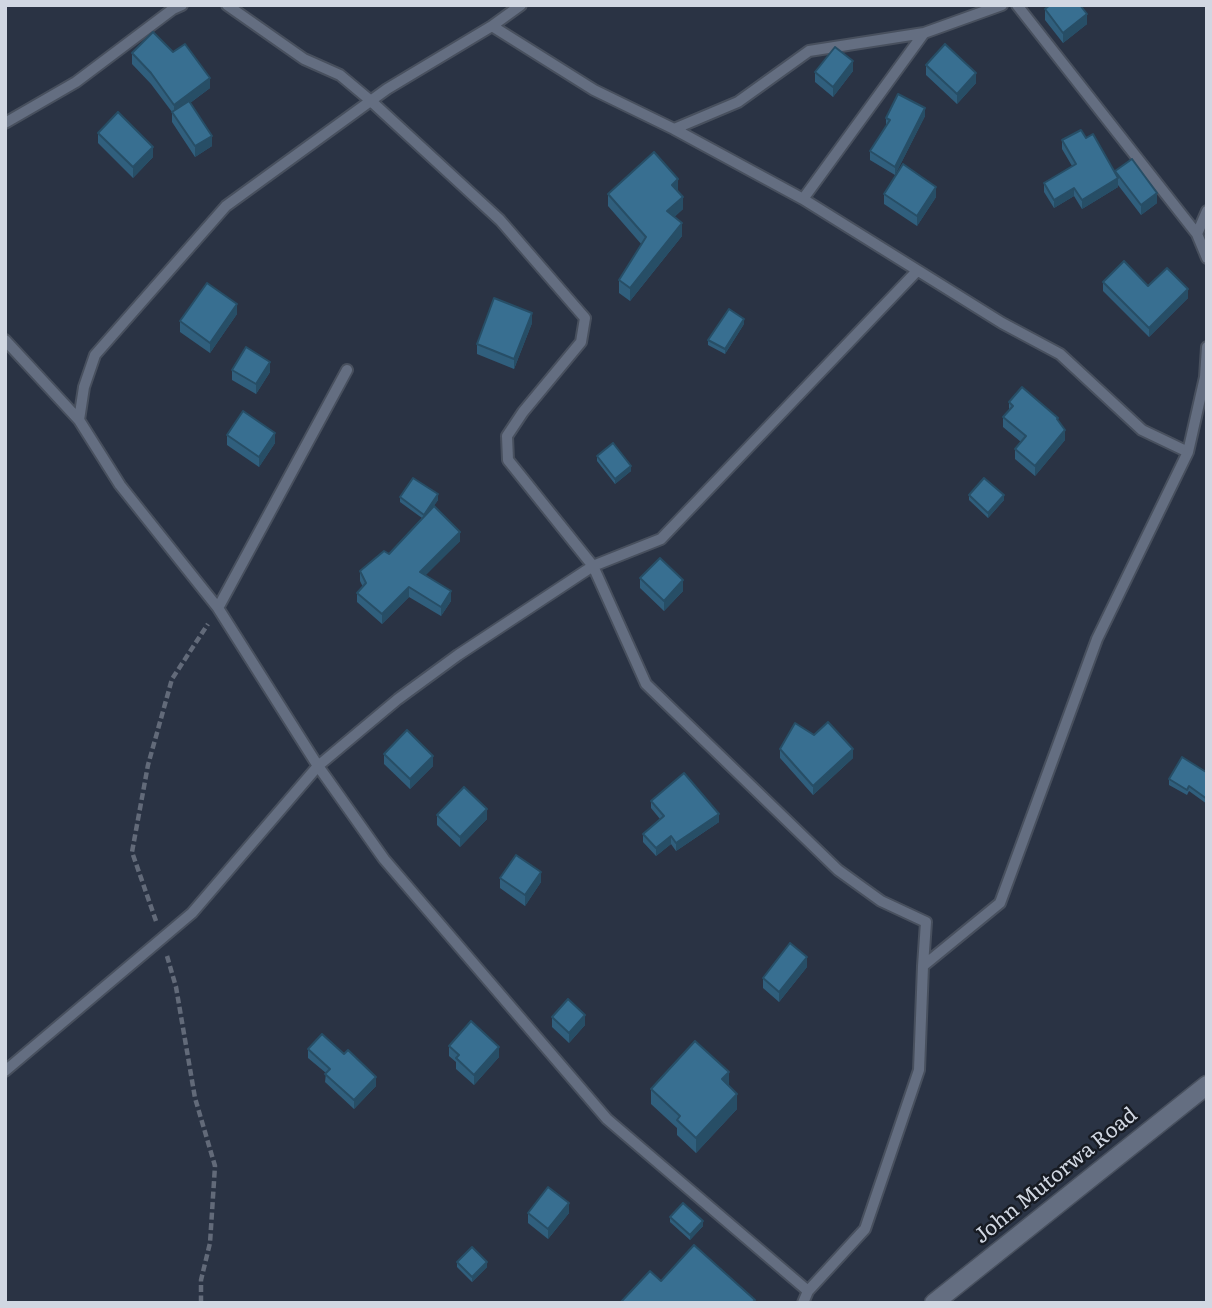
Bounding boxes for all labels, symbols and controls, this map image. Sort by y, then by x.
street label: John Mutorwa Road [970,1103,1142,1249]

